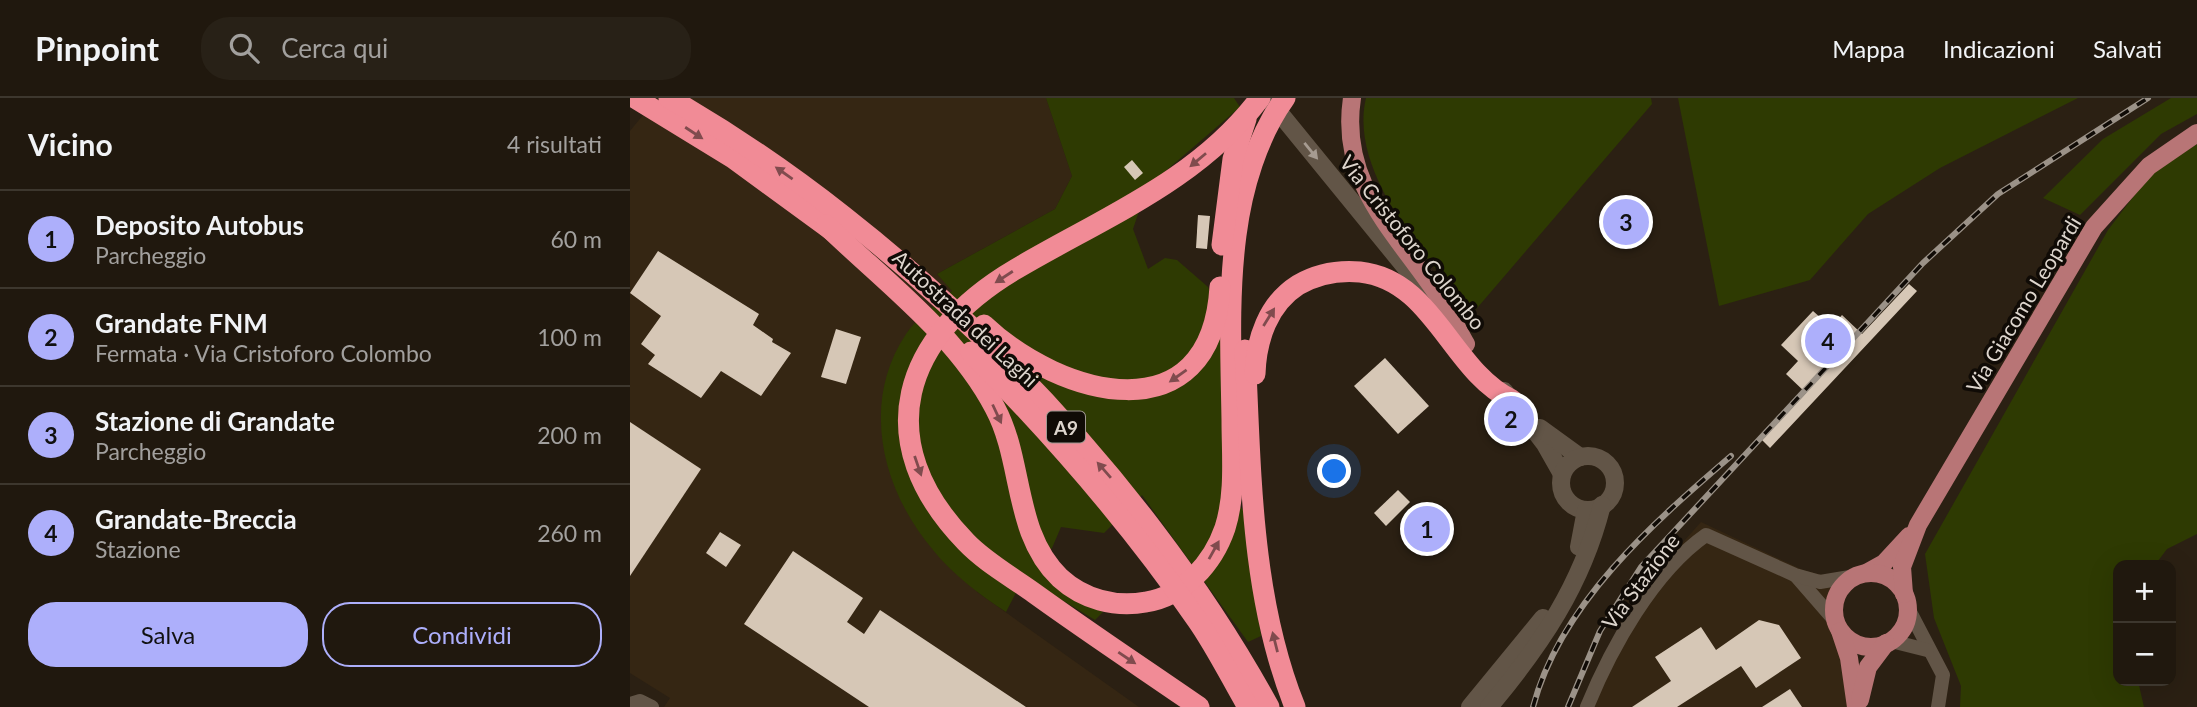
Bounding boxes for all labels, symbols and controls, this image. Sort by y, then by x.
search box [201,17,691,80]
text: Pinpoint [35,28,159,68]
icon: search [225,29,263,67]
text: Cerca qui [281,32,388,64]
text: Mappa [1832,34,1905,63]
text: Indicazioni [1943,34,2055,63]
text: Salvati [2093,34,2162,63]
text: Vicino [28,126,113,162]
one-way arrow [685,126,703,140]
text: 4 risultati [507,130,602,158]
one-way arrow [1303,142,1317,160]
street label: Via Cristoforo Colombo [1335,150,1491,334]
one-way arrow [1190,152,1207,167]
one-way arrow [775,166,793,180]
pin: 3 [1603,196,1649,248]
text: Deposito Autobus [95,209,304,241]
street label: Via Giacomo Leopardi [1960,211,2086,397]
text: 1 [44,225,58,253]
text: 60 m [551,225,602,253]
text: Parcheggio [95,241,206,269]
street label: Autostrada dei Laghi [888,244,1044,392]
one-way arrow [995,270,1013,284]
text: Grandate FNM [95,307,268,339]
one-way arrow [1263,307,1276,327]
pin: 4 [1805,315,1851,367]
text: 2 [44,323,58,351]
text: 100 m [537,323,602,351]
text: Fermata · Via Cristoforo Colombo [95,339,432,367]
one-way arrow [1168,369,1187,382]
pin: 2 [1488,393,1534,445]
one-way arrow [992,403,1003,424]
text: Stazione di Grandate [95,405,335,437]
road number: A9 [1047,412,1085,442]
text: 3 [44,421,58,449]
text: 200 m [537,421,602,449]
text: Parcheggio [95,437,206,465]
your location [1317,454,1351,488]
one-way arrow [913,455,924,476]
one-way arrow [1097,461,1112,478]
text: Grandate-Breccia [95,503,297,535]
pin: 1 [1404,503,1450,555]
text: 4 [44,519,58,547]
text: 260 m [537,519,602,547]
street label: Via Stazione [1596,528,1684,634]
text: Stazione [95,535,181,563]
one-way arrow [1208,540,1220,559]
map controls [2113,560,2176,686]
button: + [2113,560,2176,623]
button: Salva [28,602,308,667]
button: Condividi [322,602,602,667]
button: − [2113,623,2176,686]
one-way arrow [1269,631,1280,653]
one-way arrow [1118,651,1136,665]

